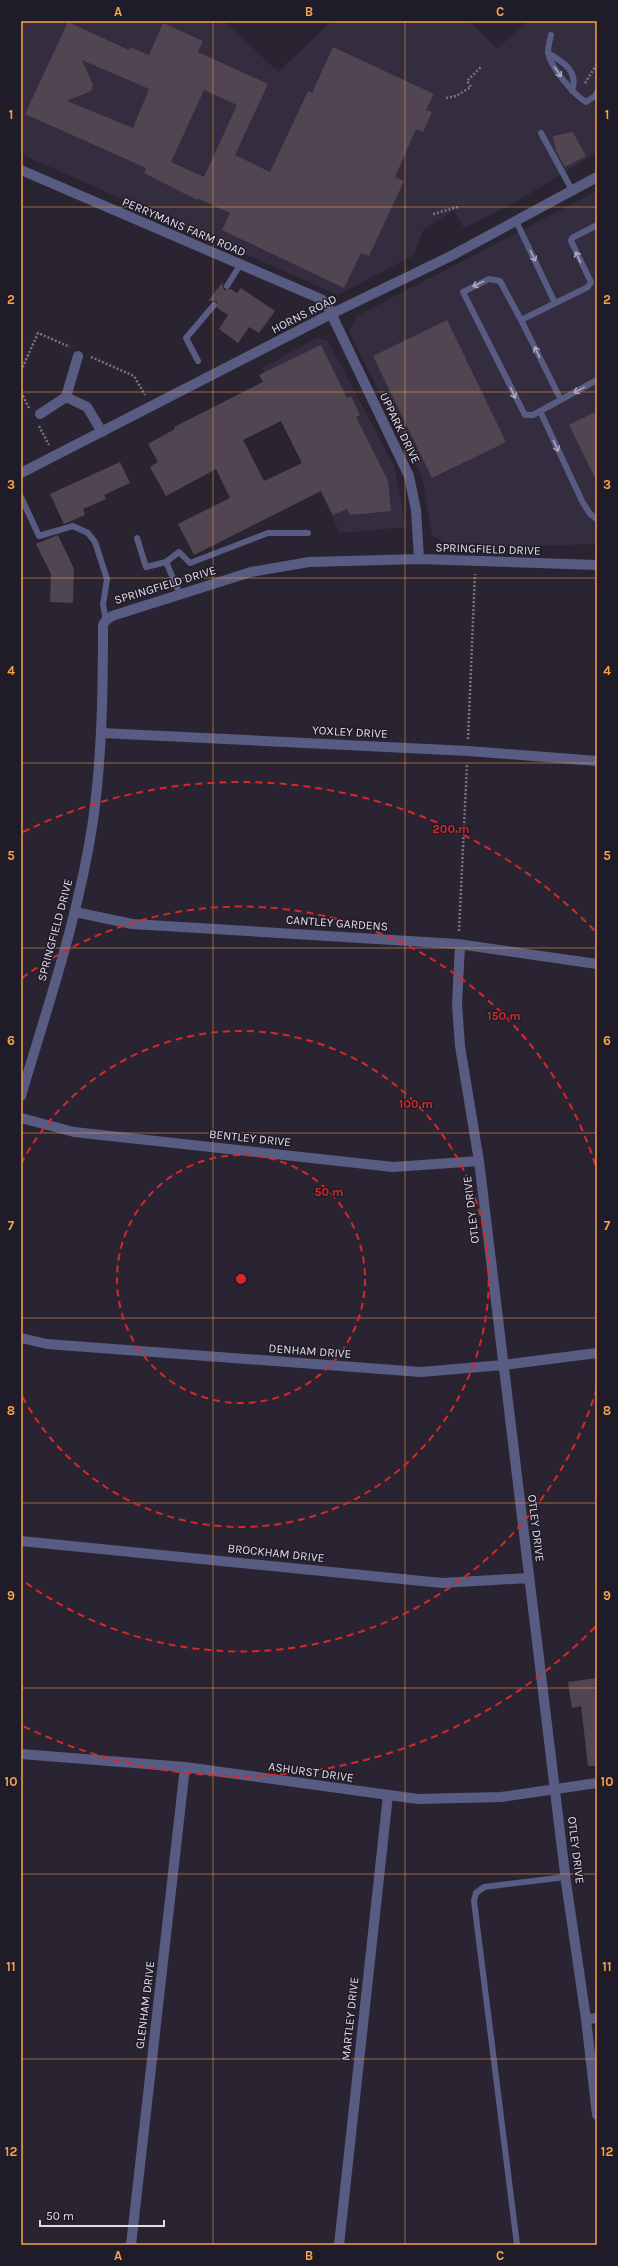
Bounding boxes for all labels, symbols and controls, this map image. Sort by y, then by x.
text: A [114,4,122,19]
text: B [305,4,313,19]
text: C [496,4,504,19]
one-way arrow [554,66,562,77]
text: 1 [9,107,13,122]
text: 1 [605,107,609,122]
street label: PERRYMANS FARM ROAD [120,195,248,259]
one-way arrow [530,250,537,262]
one-way arrow [574,251,581,263]
one-way arrow [473,281,485,288]
text: 2 [7,292,15,307]
street label: HORNS ROAD [269,292,339,336]
text: 2 [603,292,611,307]
one-way arrow [533,346,540,358]
one-way arrow [510,386,517,398]
one-way arrow [573,387,585,394]
street label: UPPARK DRIVE [377,390,423,466]
one-way arrow [553,440,561,452]
text: 3 [7,477,15,492]
text: 3 [603,477,611,492]
street label: SPRINGFIELD DRIVE [435,540,541,558]
street label: SPRINGFIELD DRIVE [113,563,217,607]
text: 4 [7,663,15,678]
text: 4 [603,663,611,678]
street label: YOXLEY DRIVE [312,723,388,741]
text: 200 m [433,822,469,836]
text: 5 [7,848,15,863]
text: 5 [603,848,611,863]
street label: SPRINGFIELD DRIVE [35,877,75,983]
street label: CANTLEY GARDENS [285,912,389,934]
text: 150 m [487,1009,521,1023]
text: 6 [7,1033,15,1048]
text: 6 [603,1033,611,1048]
text: 100 m [399,1097,433,1111]
street label: BENTLEY DRIVE [208,1127,292,1149]
street label: OTLEY DRIVE [460,1176,482,1244]
text: 50 m [315,1185,344,1199]
text: 7 [8,1218,15,1233]
text: 7 [604,1218,611,1233]
centre of rings [234,1272,248,1286]
street label: DENHAM DRIVE [268,1341,352,1361]
text: 8 [7,1403,15,1418]
text: 8 [603,1403,611,1418]
street label: OTLEY DRIVE [525,1494,547,1562]
street label: BROCKHAM DRIVE [227,1541,325,1565]
text: 9 [7,1588,15,1603]
text: 9 [603,1588,611,1603]
street label: ASHURST DRIVE [268,1759,354,1785]
text: 10 [5,1774,17,1789]
text: 10 [601,1774,613,1789]
street label: OTLEY DRIVE [565,1816,587,1884]
text: 11 [6,1959,16,1974]
text: 11 [602,1959,612,1974]
street label: GLENHAM DRIVE [133,1960,157,2050]
street label: MARTLEY DRIVE [339,1976,361,2062]
text: 12 [5,2144,17,2159]
text: 12 [601,2144,613,2159]
scale bar [40,2202,164,2228]
text: 50 m [46,2209,74,2223]
text: A [114,2248,122,2263]
text: B [305,2248,313,2263]
text: C [496,2248,504,2263]

